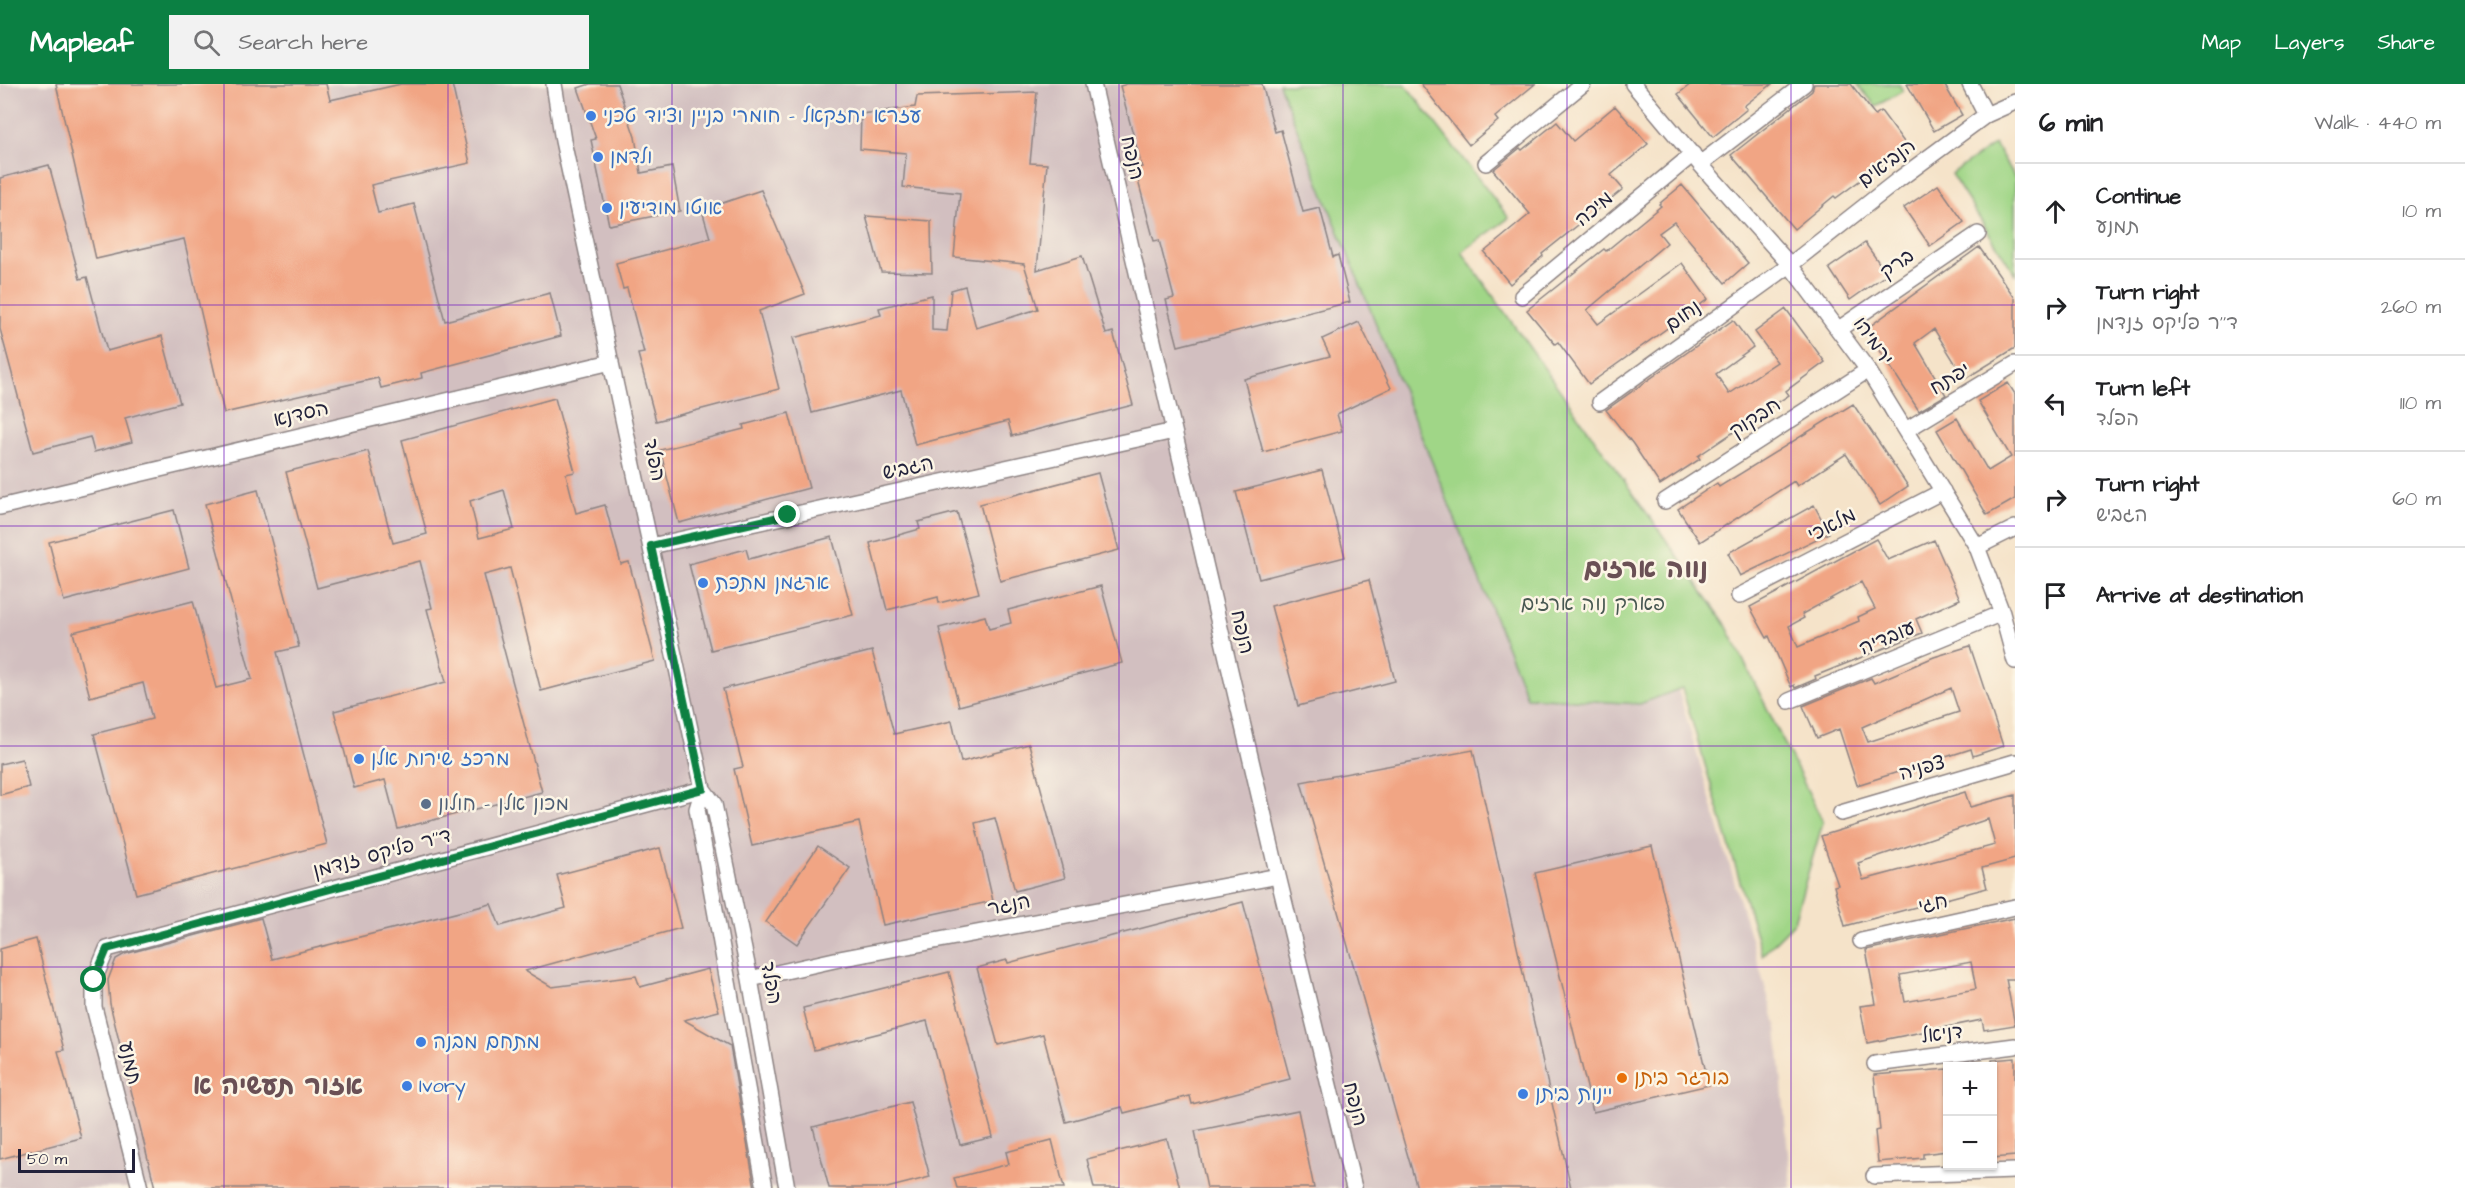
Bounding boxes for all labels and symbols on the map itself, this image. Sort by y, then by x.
place label: עזרא יחזקאל - חומרי בניין וציוד טכני [603,102,921,130]
marker: עזרא יחזקאל - חומרי בניין וציוד טכני [584,109,598,123]
street label: הנביאים [1852,132,1922,194]
street label: הנפח [1113,133,1151,183]
place label: ולדמן [610,143,653,171]
marker: ולדמן [591,150,605,164]
street label: מיכה [1569,185,1619,233]
place label: אוטו מודיעין [619,194,722,222]
marker: אוטו מודיעין [600,201,614,215]
street label: ברק [1874,242,1920,286]
street label: נחום [1659,293,1707,339]
street label: ירמיהו [1846,311,1900,371]
street label: יפתח [1924,356,1976,402]
street label: חבקוק [1724,391,1786,445]
street label: הסדנא [270,394,332,434]
street label: הפלד [636,436,672,484]
street label: הגביש [880,449,936,487]
route end [774,501,800,527]
street label: מלאכי [1803,501,1861,549]
district label: נווה ארזים [1584,551,1708,587]
place label: ארגמן מתכת [715,569,829,597]
marker: ארגמן מתכת [696,576,710,590]
park label: פארק נוה ארזים [1521,590,1665,618]
street label: הנפח [1223,607,1261,657]
street label: עובדיה [1855,614,1919,662]
place label: מרכז שירות אלן [371,745,510,773]
street label: צפניה [1896,748,1948,788]
marker: מרכז שירות אלן [352,752,366,766]
place label: מכון אלן - חולון [438,790,569,818]
marker: מכון אלן - חולון [419,797,433,811]
street label: ד''ר פליקס זנדמן [310,821,454,885]
street label: הנגר [985,887,1033,923]
street label: חגי [1915,887,1951,921]
street label: הפלד [753,959,789,1007]
route start [80,966,106,992]
street label: דניאל [1920,1018,1964,1050]
place label: מתחם מבנה [433,1028,540,1056]
marker: מתחם מבנה [414,1035,428,1049]
street label: תמנע [111,1039,149,1087]
place label: בורגר ביתן [1634,1064,1729,1092]
district label: אזור תעשיה א [193,1068,363,1104]
marker: בורגר ביתן [1615,1071,1629,1085]
place label: Ivory [419,1072,466,1101]
marker: Ivory [400,1079,414,1093]
street label: הנפח [1336,1079,1374,1129]
place label: יינות ביתן [1535,1080,1612,1108]
marker: יינות ביתן [1516,1087,1530,1101]
scale bar [18,1146,135,1174]

